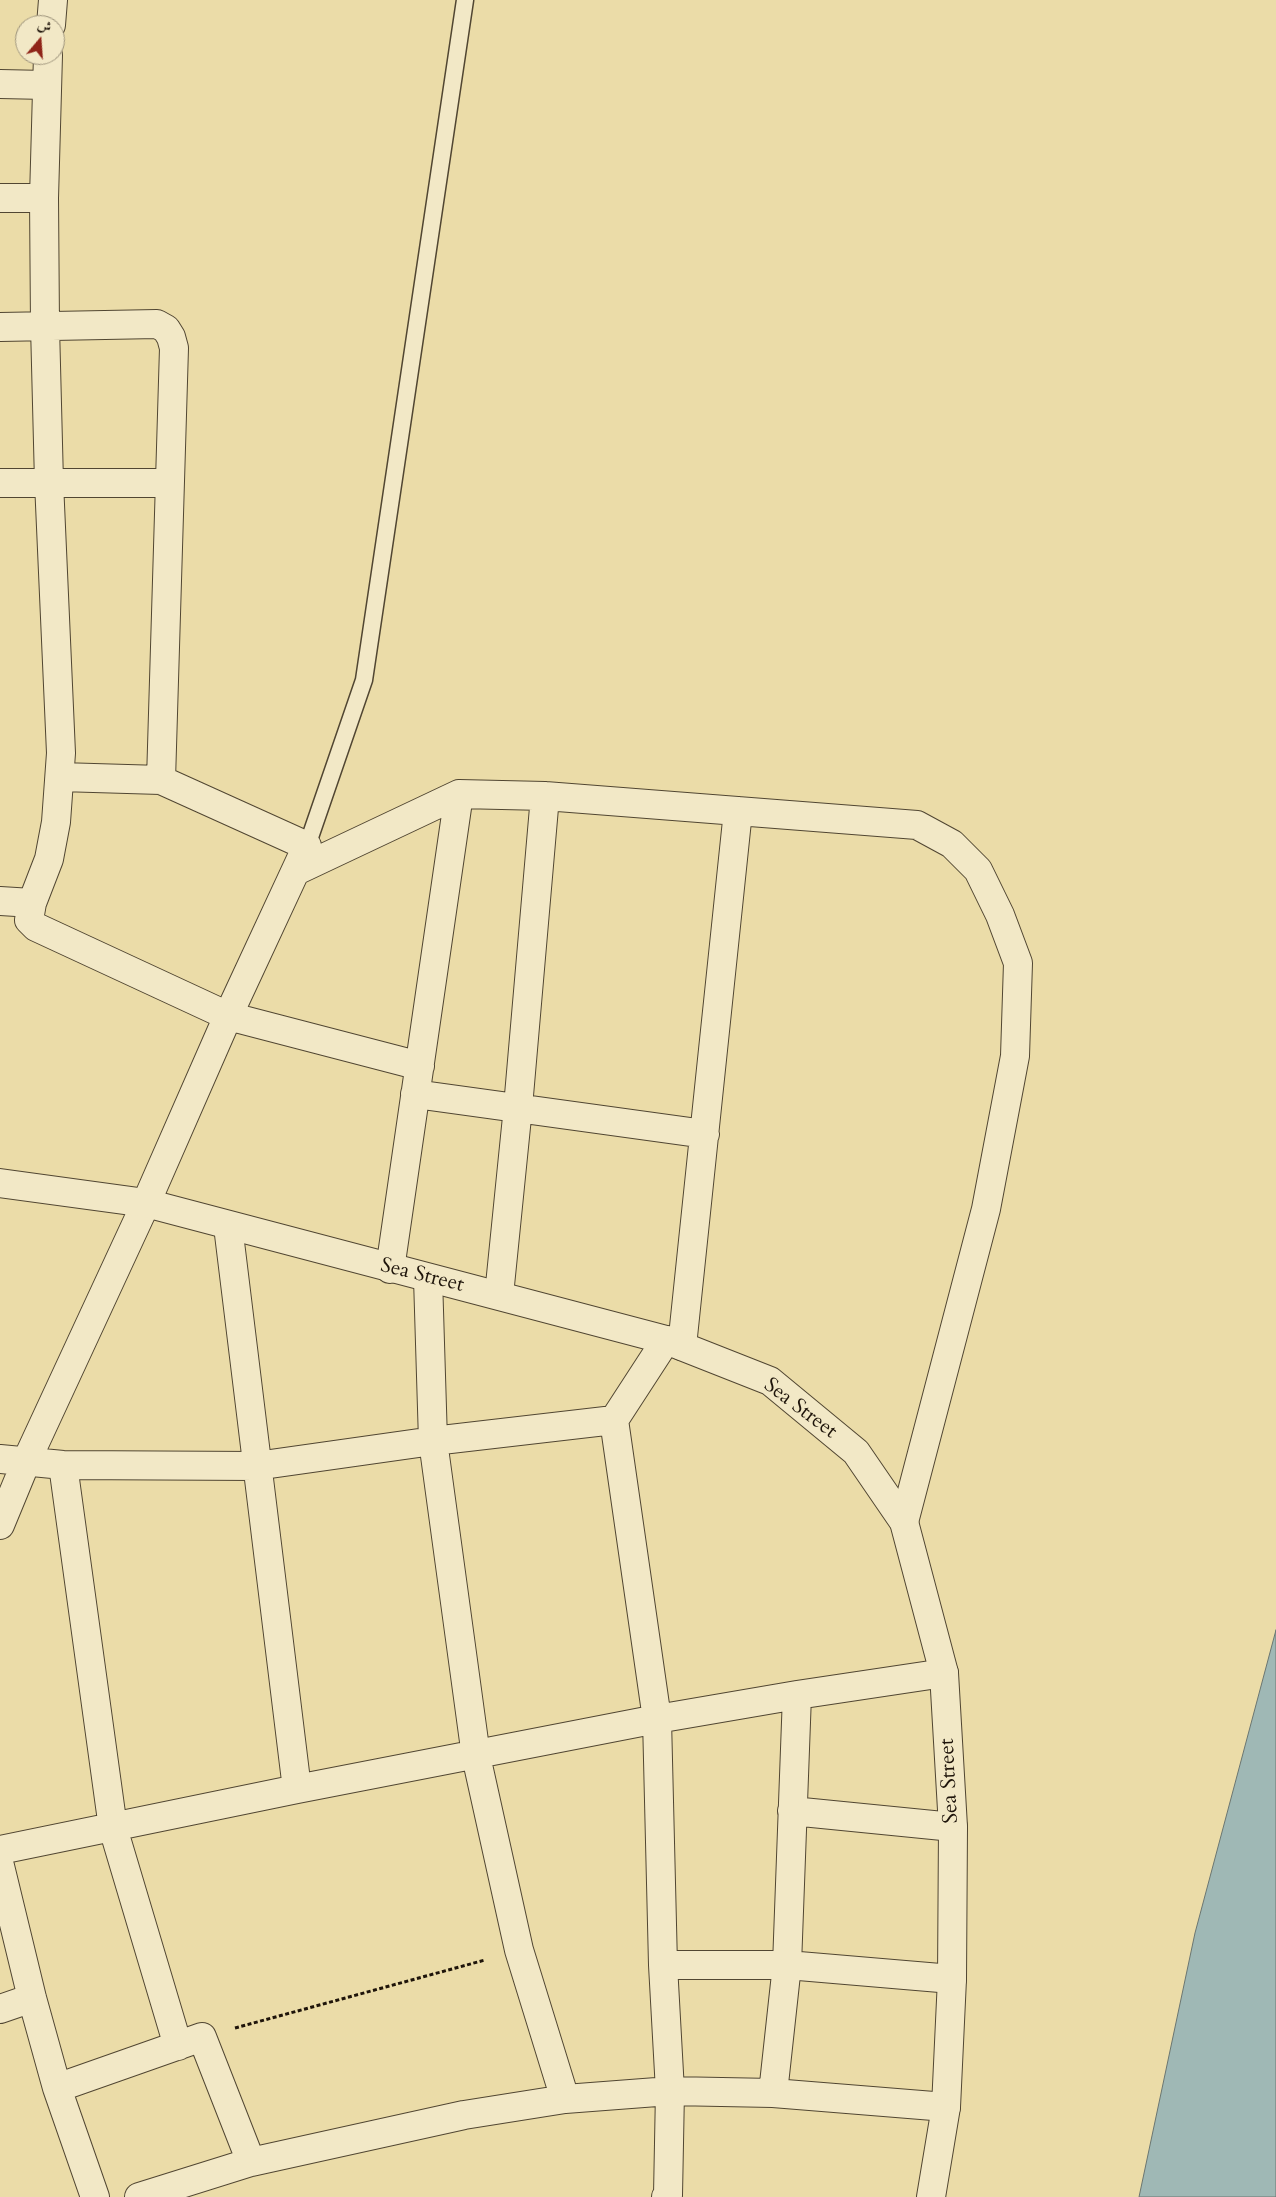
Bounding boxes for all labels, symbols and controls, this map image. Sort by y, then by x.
north arrow [15,15,65,65]
text: ش [35,15,54,37]
street label: Sea Street [378,1253,466,1299]
street label: Sea Street [758,1373,842,1445]
street label: Sea Street [935,1738,965,1824]

